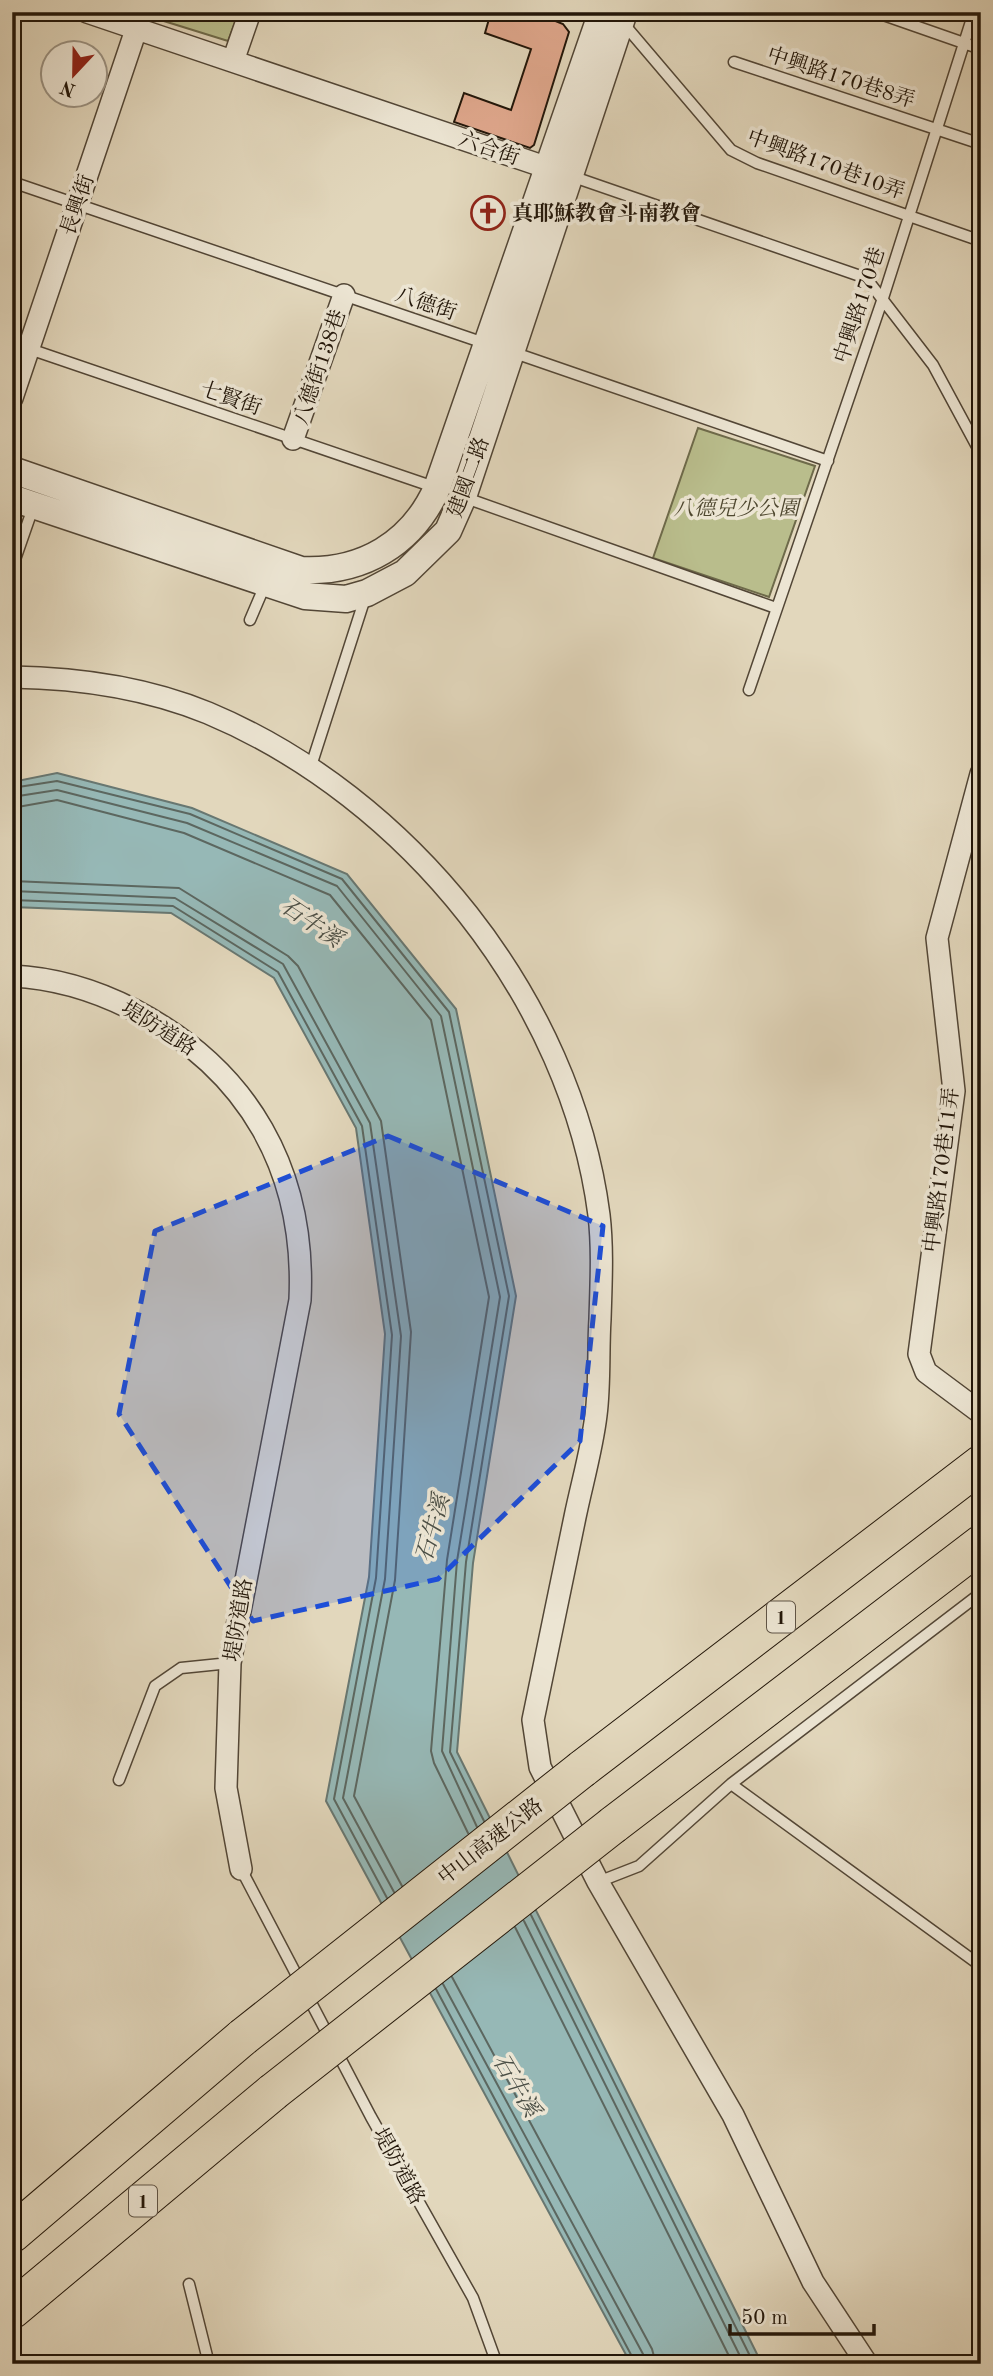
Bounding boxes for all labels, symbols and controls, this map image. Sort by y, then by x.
north arrow [38,38,108,108]
street label: 中興路170巷8弄 [764,43,918,112]
text: N [58,76,79,99]
street label: 中興路170巷10弄 [744,125,908,204]
street label: 六合街 [455,127,522,170]
street label: 長興街 [56,172,99,239]
church icon: 真耶穌教會斗南教會 [469,194,507,232]
place label: 真耶穌教會斗南教會 [512,202,701,225]
street label: 中興路170巷 [830,244,889,366]
street label: 八德街 [392,282,459,325]
street label: 八德街138巷 [289,306,350,428]
street label: 七賢街 [197,377,264,420]
street label: 建國二路 [443,434,494,521]
park label: 八德兒少公園 [673,497,802,520]
water label: 石牛溪 [276,893,350,954]
street label: 堤防道路 [117,996,200,1060]
street label: 中興路170巷11弄 [920,1086,963,1254]
water label: 石牛溪 [411,1489,455,1565]
street label: 堤防道路 [221,1577,256,1663]
road number: 1 [767,1602,795,1632]
street label: 中山高速公路 [433,1793,547,1889]
water label: 石牛溪 [488,2049,547,2124]
street label: 堤防道路 [368,2124,429,2209]
road number: 1 [129,2186,157,2216]
scale bar [730,2292,874,2336]
text: 50 m [741,2308,788,2329]

